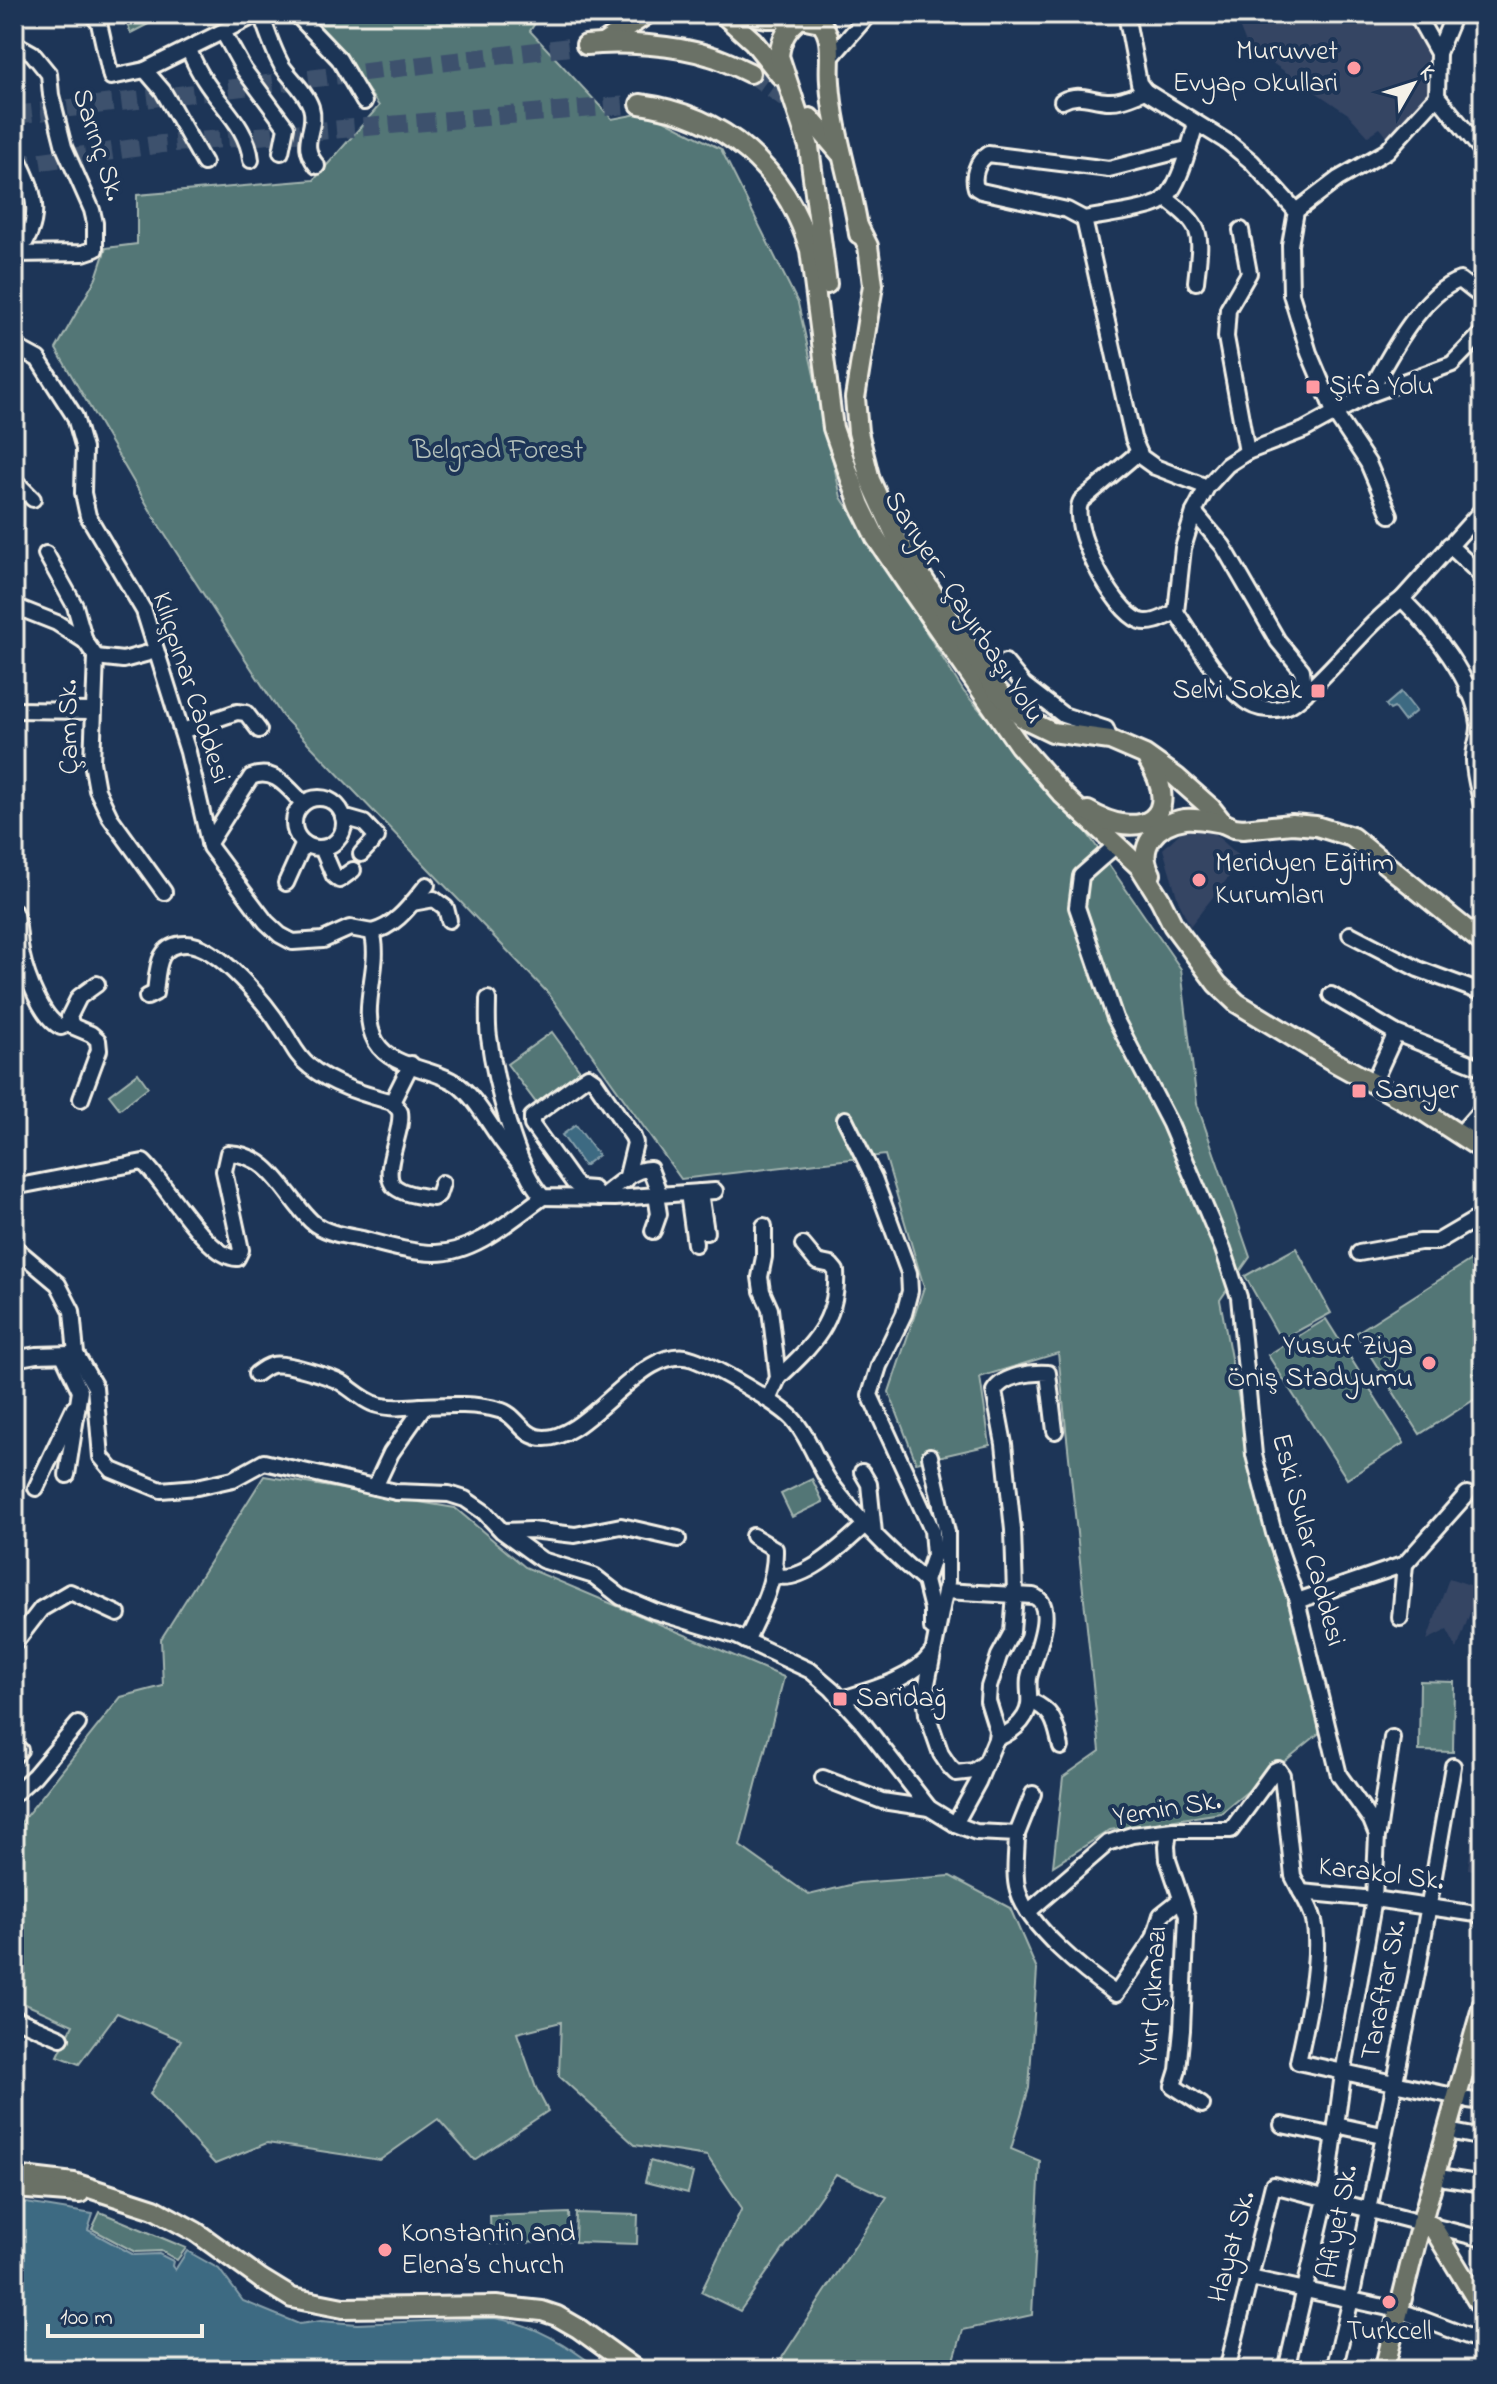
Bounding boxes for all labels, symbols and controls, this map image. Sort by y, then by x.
place label: Muruvvet Evyap Okullari [1172,32,1338,105]
north arrow [1373,44,1453,124]
marker: Muruvvet Evyap Okullari [1345,59,1363,77]
text: K [1410,59,1443,89]
street label: Sarınç Sk. [60,83,134,207]
place label: Şifa Yolu [1329,367,1434,408]
marker: Şifa Yolu [1304,378,1322,396]
park label: Belgrad Forest [412,431,583,472]
street label: Sarıyer - Çayırbaşı Yolu [872,483,1054,733]
street label: Kılıçpınar Caddesi [140,587,240,789]
place label: Selvi Sokak [1173,671,1303,712]
street label: Çam Sk. [49,679,91,775]
marker: Selvi Sokak [1309,682,1327,700]
place label: Meridyen Eğitim Kurumları [1215,844,1394,917]
marker: Meridyen Eğitim Kurumları [1190,871,1208,889]
place label: Sarıyer [1375,1071,1459,1112]
marker: Sarıyer [1350,1082,1368,1100]
place label: Yusuf Ziya Öniş Stadyumu [1227,1327,1413,1400]
marker: Yusuf Ziya Öniş Stadyumu [1420,1354,1438,1372]
street label: Eski Sular Caddesi [1259,1429,1355,1651]
place label: Saridağ [856,1679,946,1720]
marker: Saridağ [831,1690,849,1708]
street label: Yemin Sk. [1110,1781,1224,1839]
street label: Karakol Sk. [1316,1847,1446,1903]
street label: Taraftar Sk. [1351,1916,1419,2064]
street label: Yurt Çıkmazı [1129,1925,1179,2067]
street label: Afiyet Sk. [1308,2161,1370,2283]
street label: Hayat Sk. [1198,2186,1268,2308]
place label: Konstantin and Elena’s church [401,2214,576,2287]
marker: Konstantin and Elena’s church [376,2241,394,2259]
scale bar [48,2288,202,2338]
marker: Turkcell [1380,2293,1398,2311]
text: 100 m [60,2301,113,2336]
place label: Turkcell [1346,2312,1432,2353]

